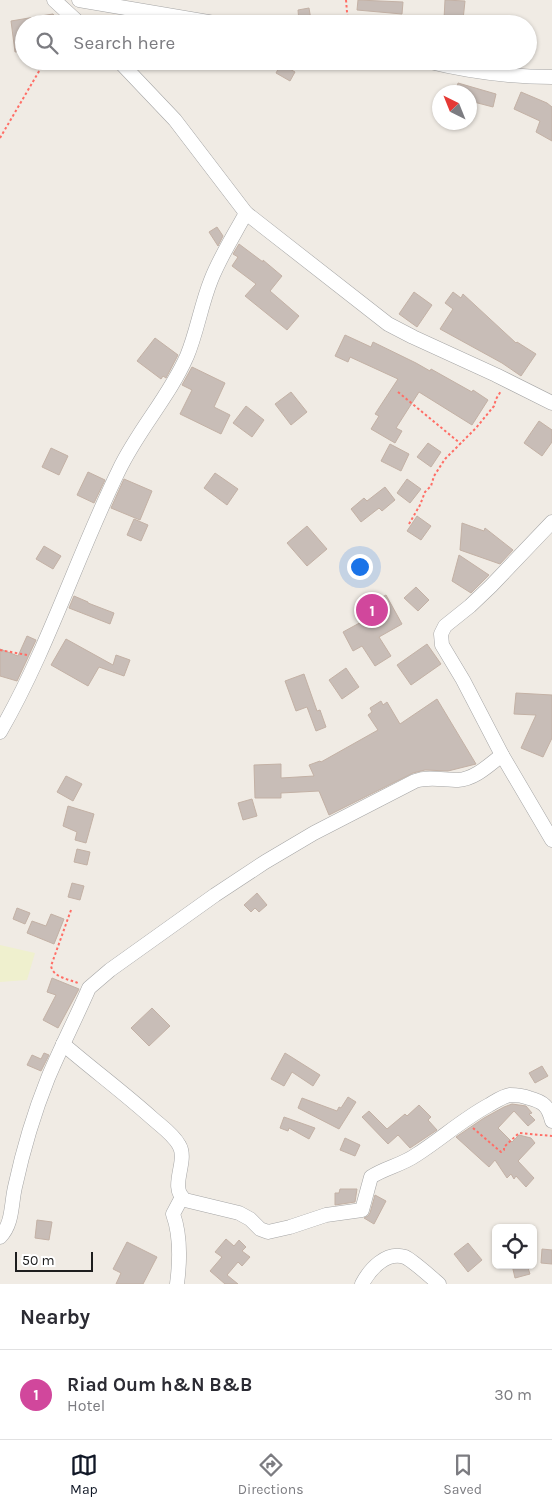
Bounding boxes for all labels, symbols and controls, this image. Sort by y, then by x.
search box [15,15,537,70]
icon: search [33,29,61,57]
text: Search here [73,32,175,54]
north arrow [432,85,477,130]
your location [347,554,373,580]
pin: 1 [356,591,388,629]
map controls [492,1224,537,1269]
button: locate [492,1224,537,1269]
scale bar [15,1249,92,1272]
text: 50 m [22,1252,55,1269]
text: Nearby [20,1305,90,1329]
text: Riad Oum h&N B&B [67,1374,252,1396]
text: 1 [33,1385,39,1404]
text: 30 m [494,1385,532,1404]
text: Hotel [67,1396,105,1415]
tab: Map [70,1451,98,1498]
tab: Directions [238,1451,304,1498]
tab: Saved [443,1451,482,1498]

